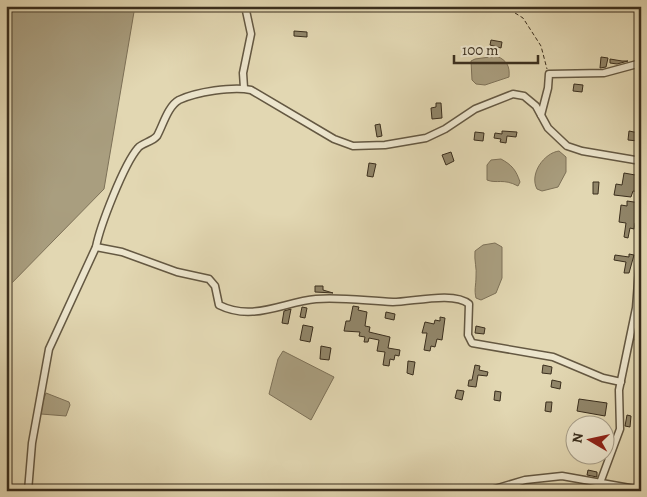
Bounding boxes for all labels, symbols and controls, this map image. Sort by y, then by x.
scale bar [454,32,538,64]
text: 100 m [462,40,499,60]
north arrow [564,414,614,464]
text: N [567,432,588,445]

